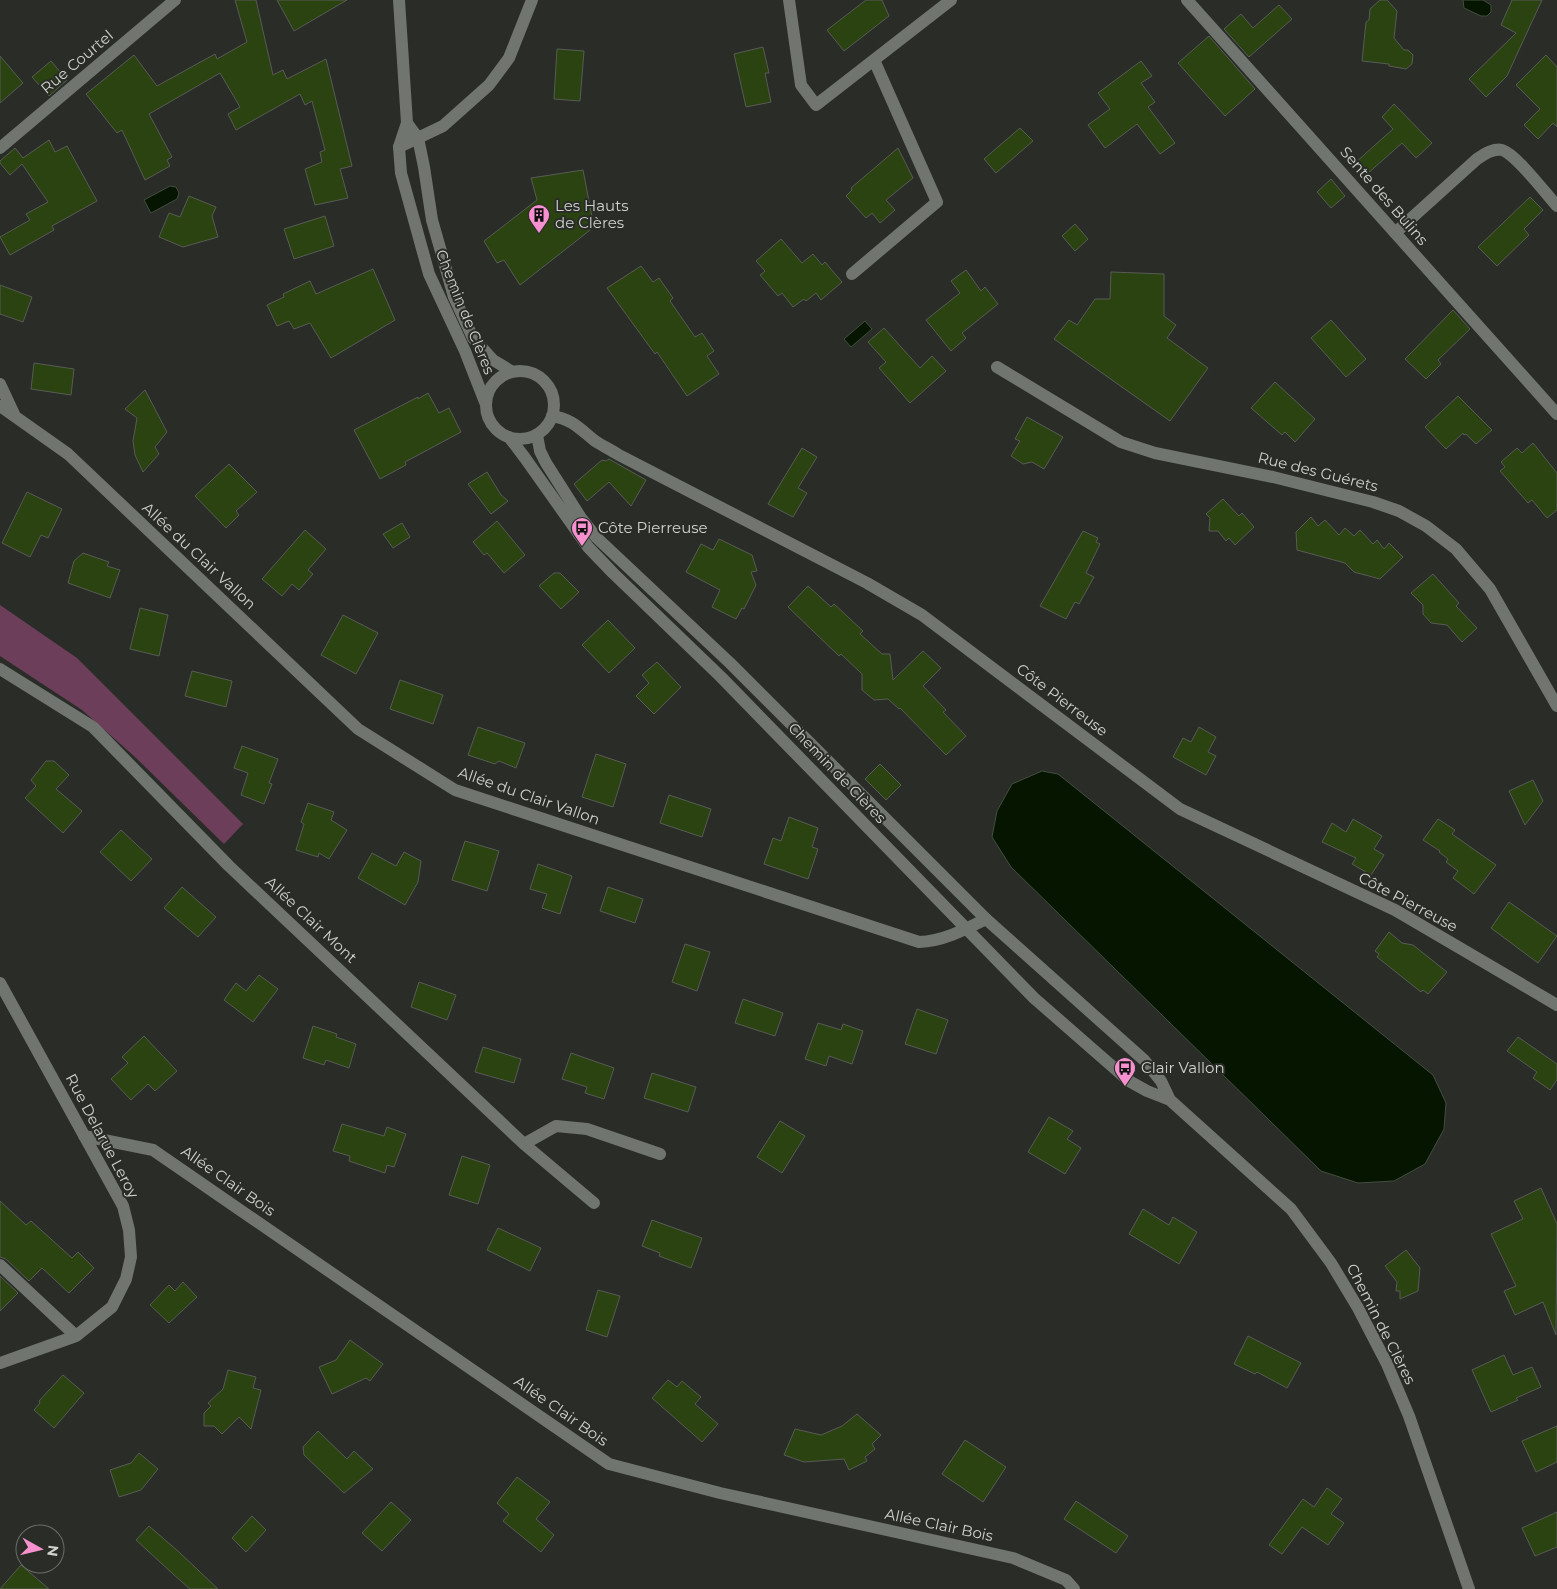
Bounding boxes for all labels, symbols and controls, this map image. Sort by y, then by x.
street label: Rue Courtel [37,26,117,97]
street label: Sente des Bulins [1336,142,1432,249]
place label: Les Hauts de Clères [555,196,629,232]
building icon: Les Hauts de Clères [527,203,551,234]
street label: Chemin de Clères [432,247,499,377]
street label: Rue des Guérets [1256,447,1380,496]
street label: Allée du Clair Vallon [138,498,260,613]
bus stop icon: Côte Pierreuse [570,516,594,547]
place label: Côte Pierreuse [598,518,708,537]
street label: Côte Pierreuse [1013,659,1112,740]
street label: Chemin de Clères [784,718,890,827]
street label: Allée du Clair Vallon [456,762,603,829]
street label: Côte Pierreuse [1355,867,1461,936]
street label: Allée Clair Mont [262,872,361,967]
bus stop icon: Clair Vallon [1113,1056,1137,1087]
place label: Clair Vallon [1141,1058,1225,1077]
street label: Rue Delarue Leroy [62,1070,144,1202]
street label: Allée Clair Bois [178,1141,279,1220]
street label: Chemin de Clères [1343,1260,1420,1387]
street label: Allée Clair Bois [511,1371,612,1450]
street label: Allée Clair Bois [883,1504,995,1545]
north arrow [15,1524,65,1574]
text: N [43,1544,63,1558]

